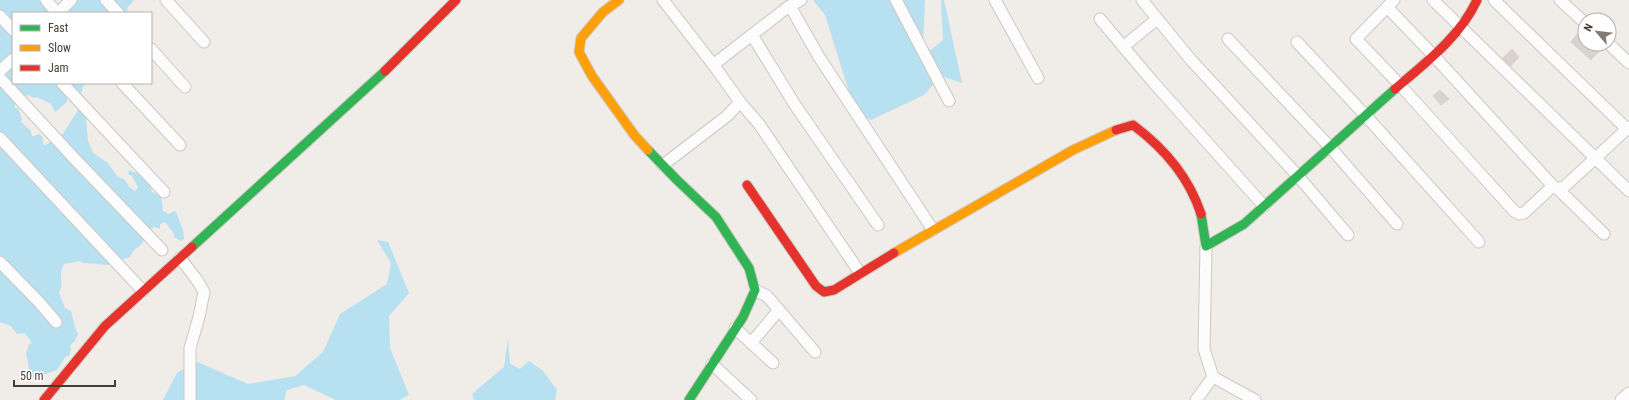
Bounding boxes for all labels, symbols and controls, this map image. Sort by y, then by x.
legend [12,12,152,84]
north arrow [1577,12,1617,52]
text: Fast [48,21,69,35]
text: N [1581,21,1596,34]
text: Slow [48,41,71,55]
text: Jam [48,61,69,75]
scale bar [14,362,115,388]
text: 50 m [20,369,44,383]

